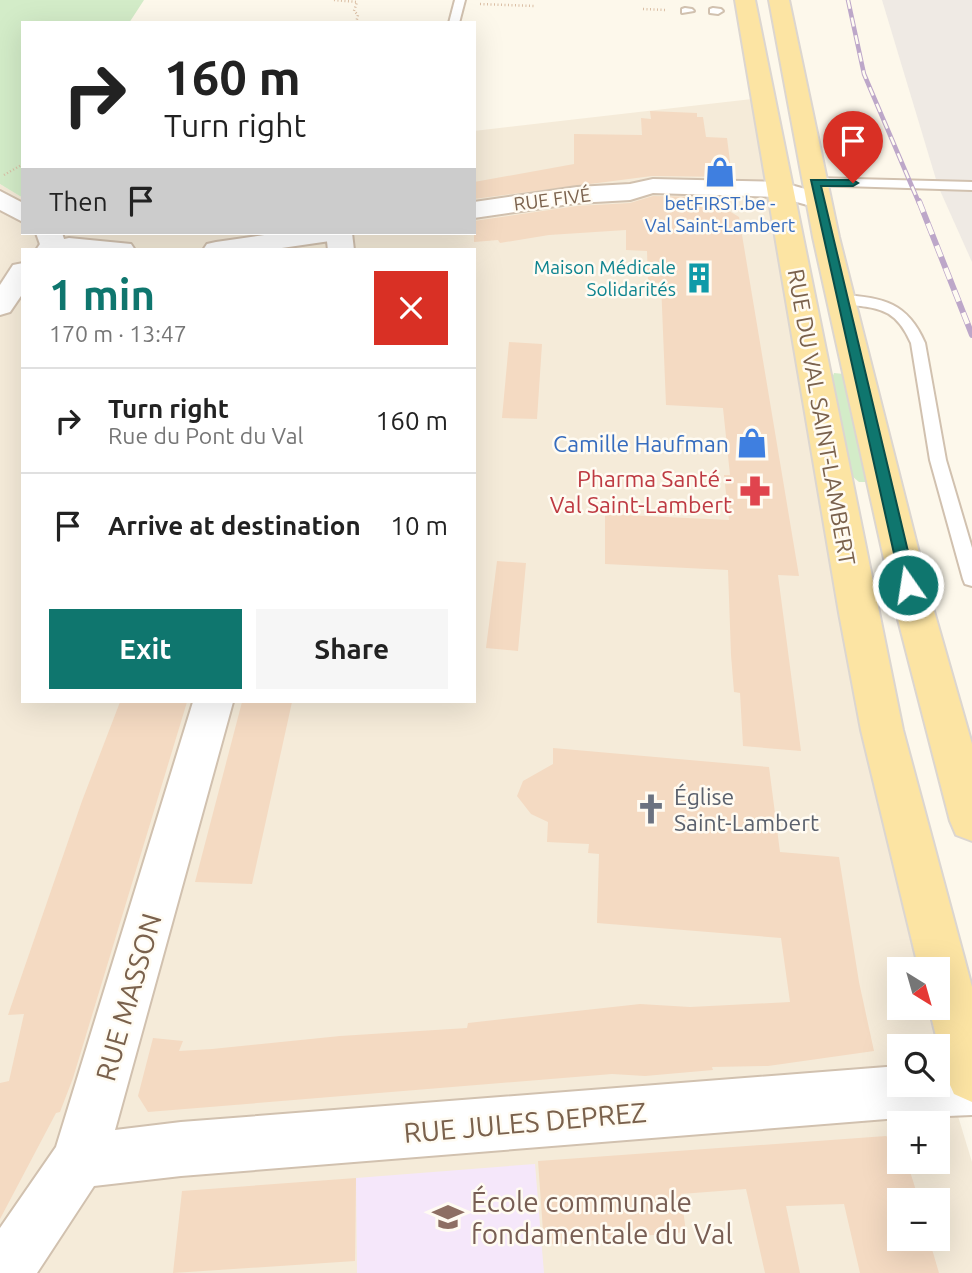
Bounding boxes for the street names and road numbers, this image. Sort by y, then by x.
street label: RUE FIVÉ [512,183,592,215]
street label: RUE DU VAL SAINT-LAMBERT [784,267,860,567]
street label: RUE MASSON [89,910,167,1084]
street label: RUE JULES DEPREZ [402,1096,648,1148]

